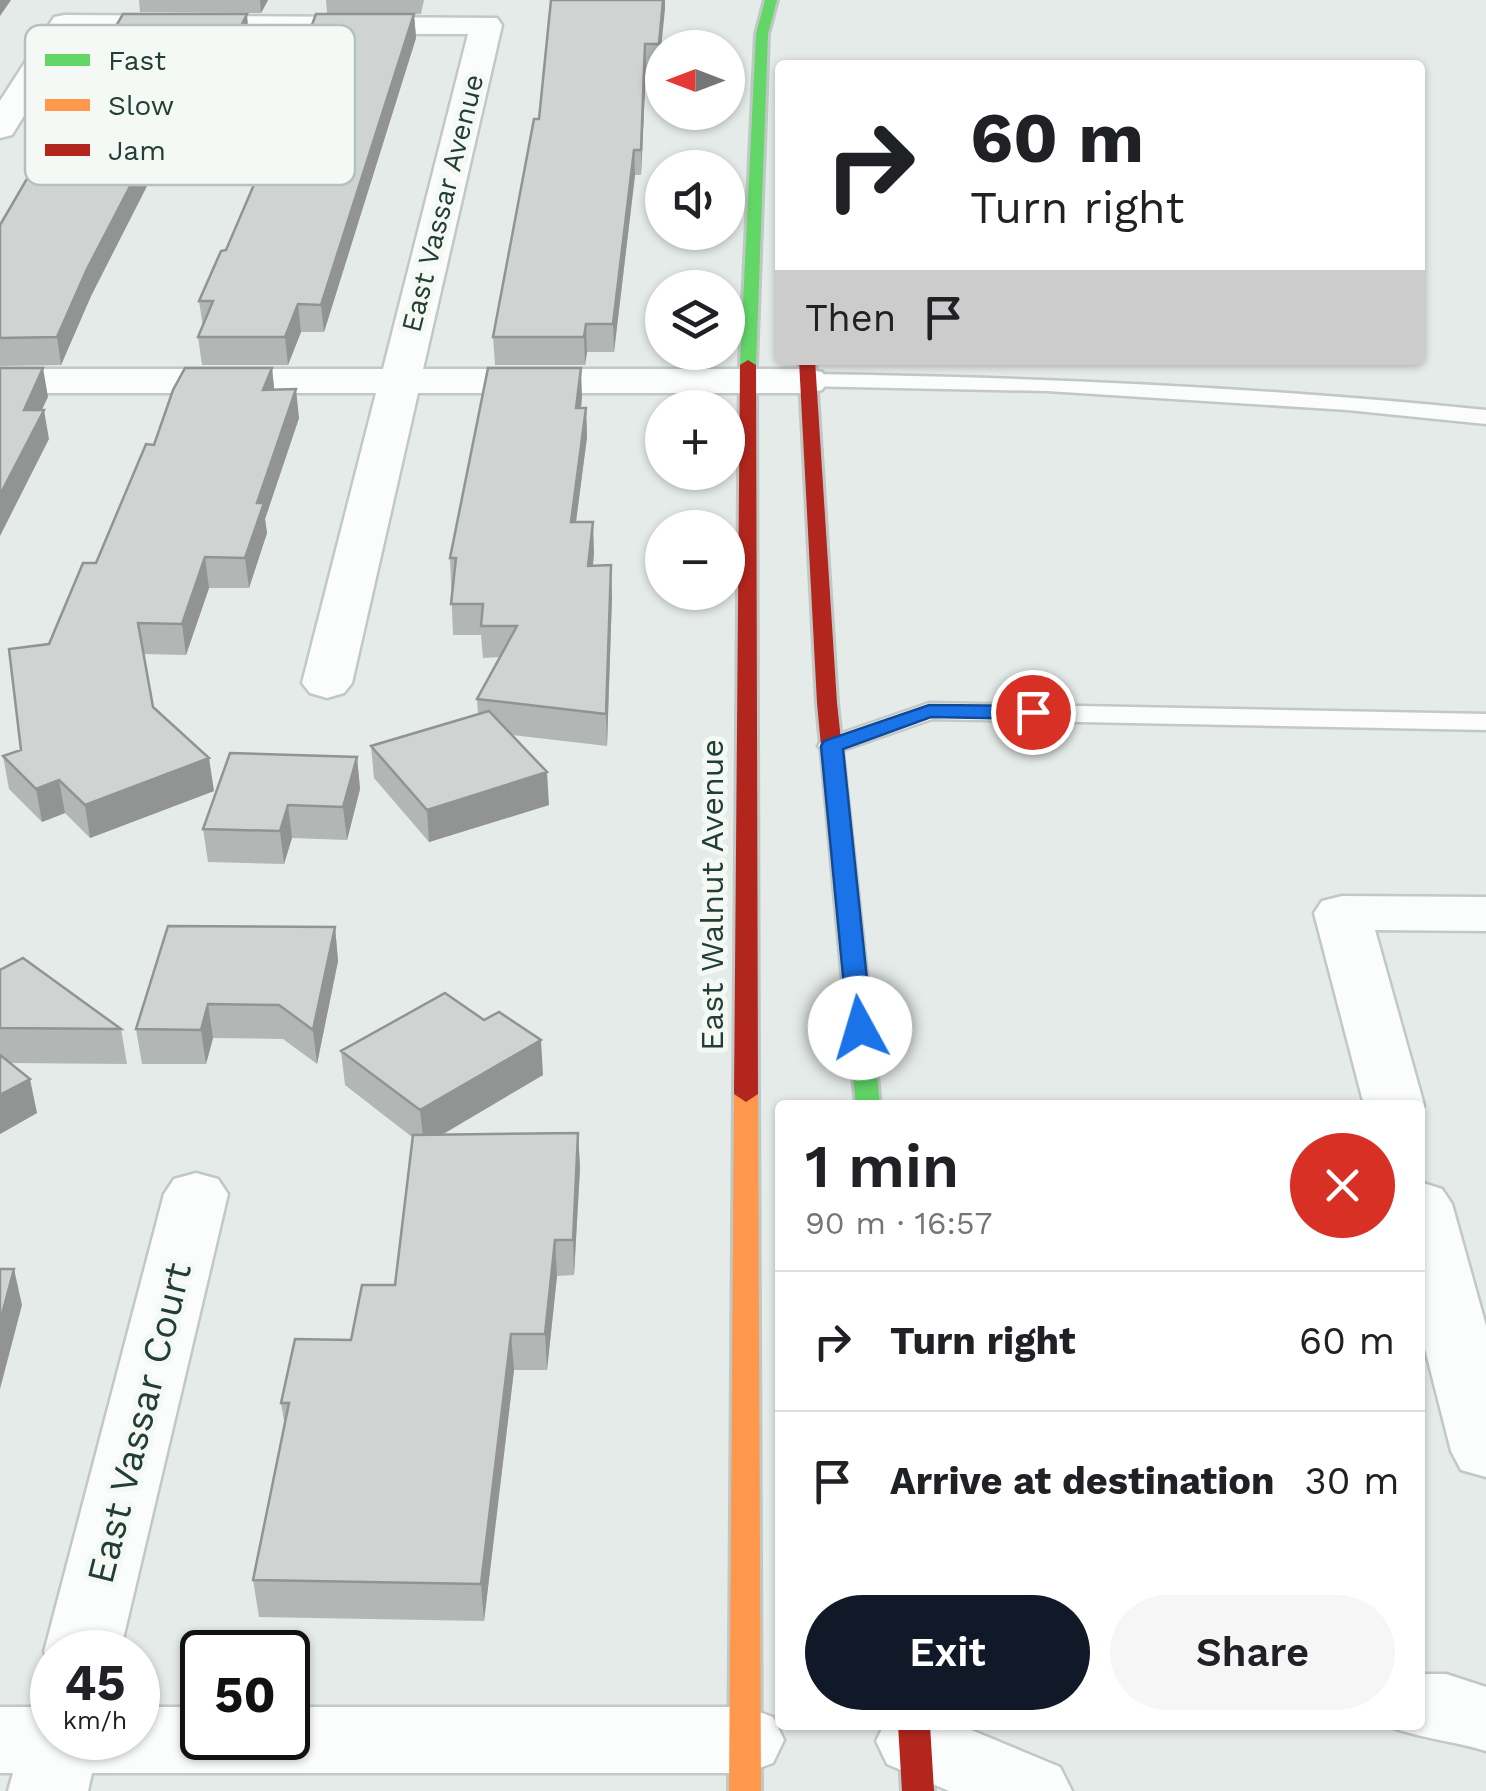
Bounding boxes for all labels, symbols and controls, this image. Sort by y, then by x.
legend [25,25,355,185]
north arrow [645,30,745,130]
map controls [645,30,745,610]
text: Fast [108,44,166,77]
street label: East Vassar Avenue [394,71,491,336]
text: Slow [108,89,174,122]
text: 60 m [970,97,1144,179]
icon: right [805,100,935,230]
text: Jam [108,134,166,167]
button: sound [645,150,745,250]
text: Turn right [970,181,1184,234]
button: layers [645,270,745,370]
icon: arrive [916,290,971,345]
text: Then [805,296,896,340]
button: + [645,390,745,490]
button: − [645,510,745,610]
pin [991,670,1076,755]
icon: arrive [1006,685,1061,740]
street label: East Walnut Avenue [693,739,731,1051]
position arrow [808,976,912,1080]
text: 1 min [805,1131,959,1202]
button: close [1290,1133,1395,1238]
text: 90 m · 16:57 [805,1204,992,1242]
street label: East Vassar Court [78,1258,200,1588]
icon: right [805,1314,860,1369]
text: Turn right [890,1319,1076,1363]
text: 60 m [1299,1319,1395,1363]
icon: arrive [805,1454,860,1509]
text: Arrive at destination [890,1459,1275,1503]
text: 30 m [1305,1459,1400,1503]
button: Exit [805,1595,1090,1710]
button: Share [1110,1595,1395,1710]
speed limit sign: 50 [180,1630,310,1760]
text: 45 [64,1653,126,1712]
text: km/h [63,1706,127,1735]

